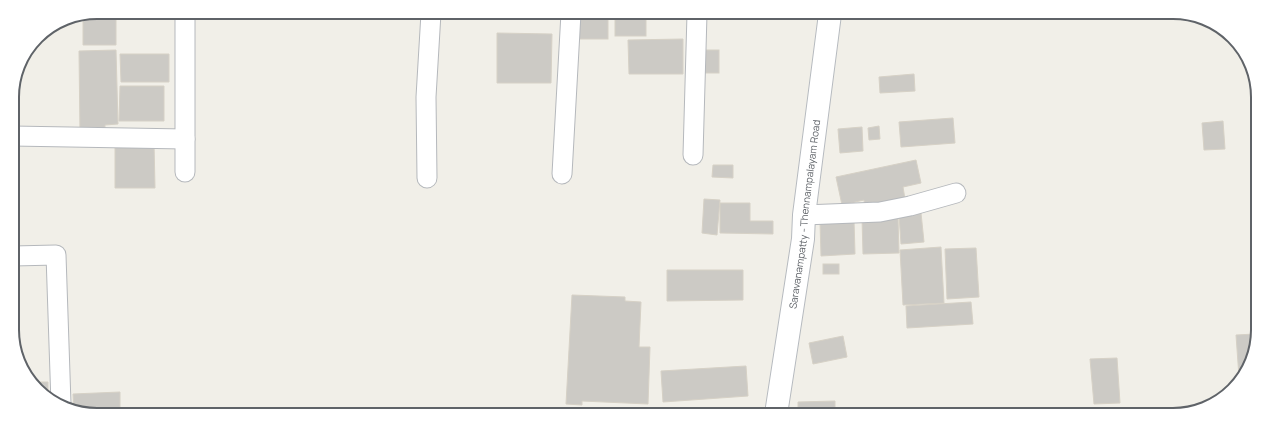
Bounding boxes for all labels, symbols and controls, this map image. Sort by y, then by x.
street label: Saravanampatty - Thennampalayam Road [785,119,823,310]

